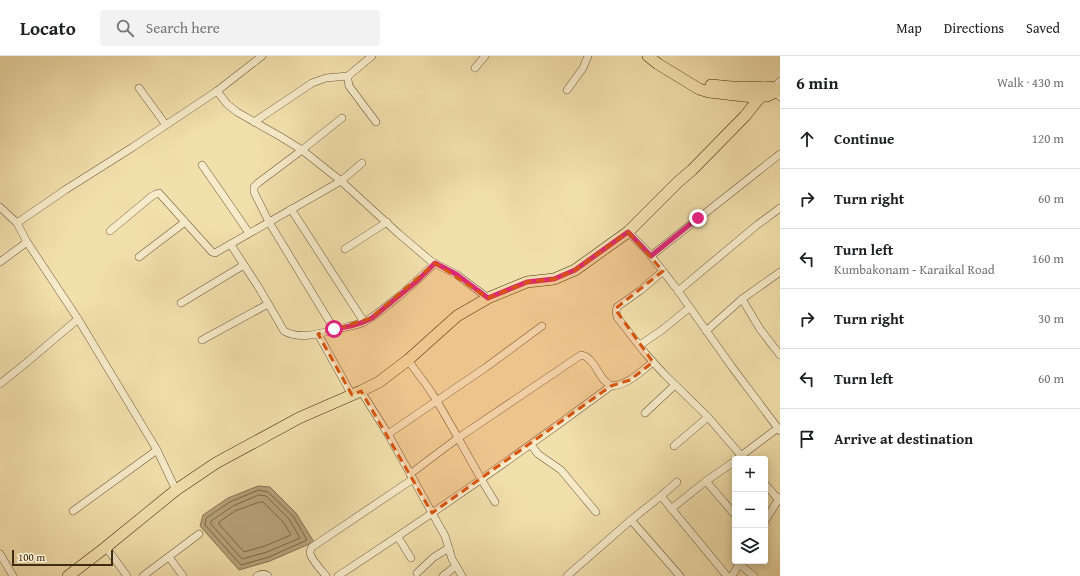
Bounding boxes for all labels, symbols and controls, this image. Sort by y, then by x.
search box [100,10,380,46]
text: Locato [20,14,76,42]
icon: search [114,17,136,39]
text: Search here [146,17,220,38]
text: Map [896,18,922,38]
text: Directions [944,18,1004,38]
text: Saved [1026,18,1060,38]
text: 6 min [796,70,838,95]
text: Walk · 430 m [997,73,1064,92]
icon: ahead [796,128,818,150]
text: Continue [834,128,895,149]
text: 120 m [1032,129,1064,148]
icon: right [796,188,818,210]
text: Turn right [834,188,905,209]
text: 60 m [1038,189,1064,208]
route end [689,209,707,227]
text: Turn left [834,239,893,260]
icon: left [796,248,818,270]
text: 160 m [1032,249,1064,268]
text: Kumbakonam - Karaikal Road [834,260,995,279]
icon: right [796,308,818,330]
text: Turn right [834,308,905,329]
text: 30 m [1038,309,1064,328]
route start [325,320,343,338]
icon: left [796,368,818,390]
text: Turn left [834,368,893,389]
text: 60 m [1038,369,1064,388]
icon: arrive [796,428,818,450]
text: Arrive at destination [834,428,973,449]
map controls [732,456,768,564]
button: + [732,456,768,492]
button: − [732,492,768,528]
button: layers [732,528,768,564]
scale bar [12,548,113,567]
text: 100 m [18,549,45,565]

